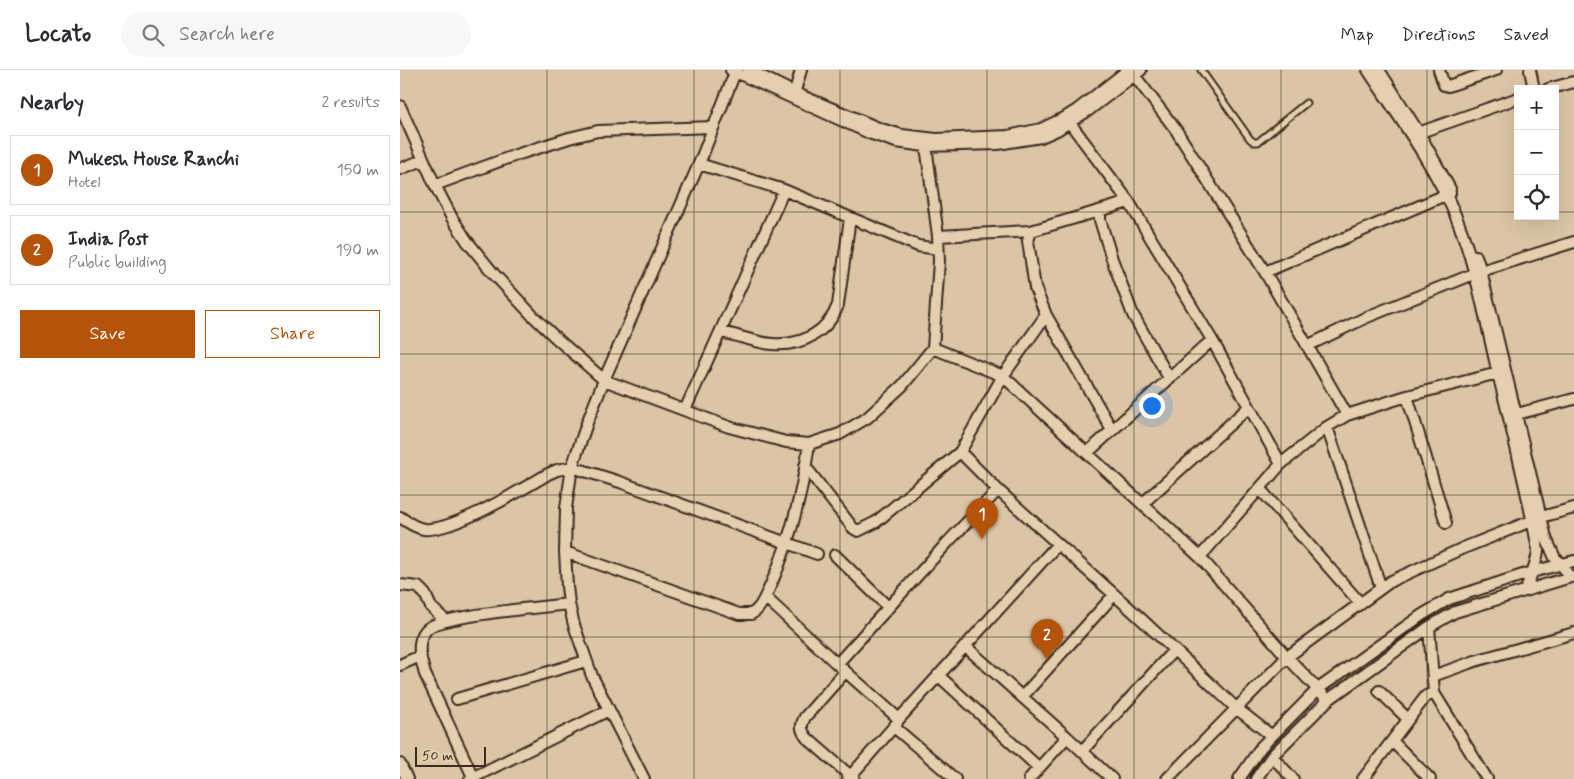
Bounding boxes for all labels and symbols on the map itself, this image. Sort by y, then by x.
your location [1139,393,1165,419]
pin: 1 [966,498,998,539]
pin: 2 [1031,619,1063,660]
scale bar [415,744,486,767]

